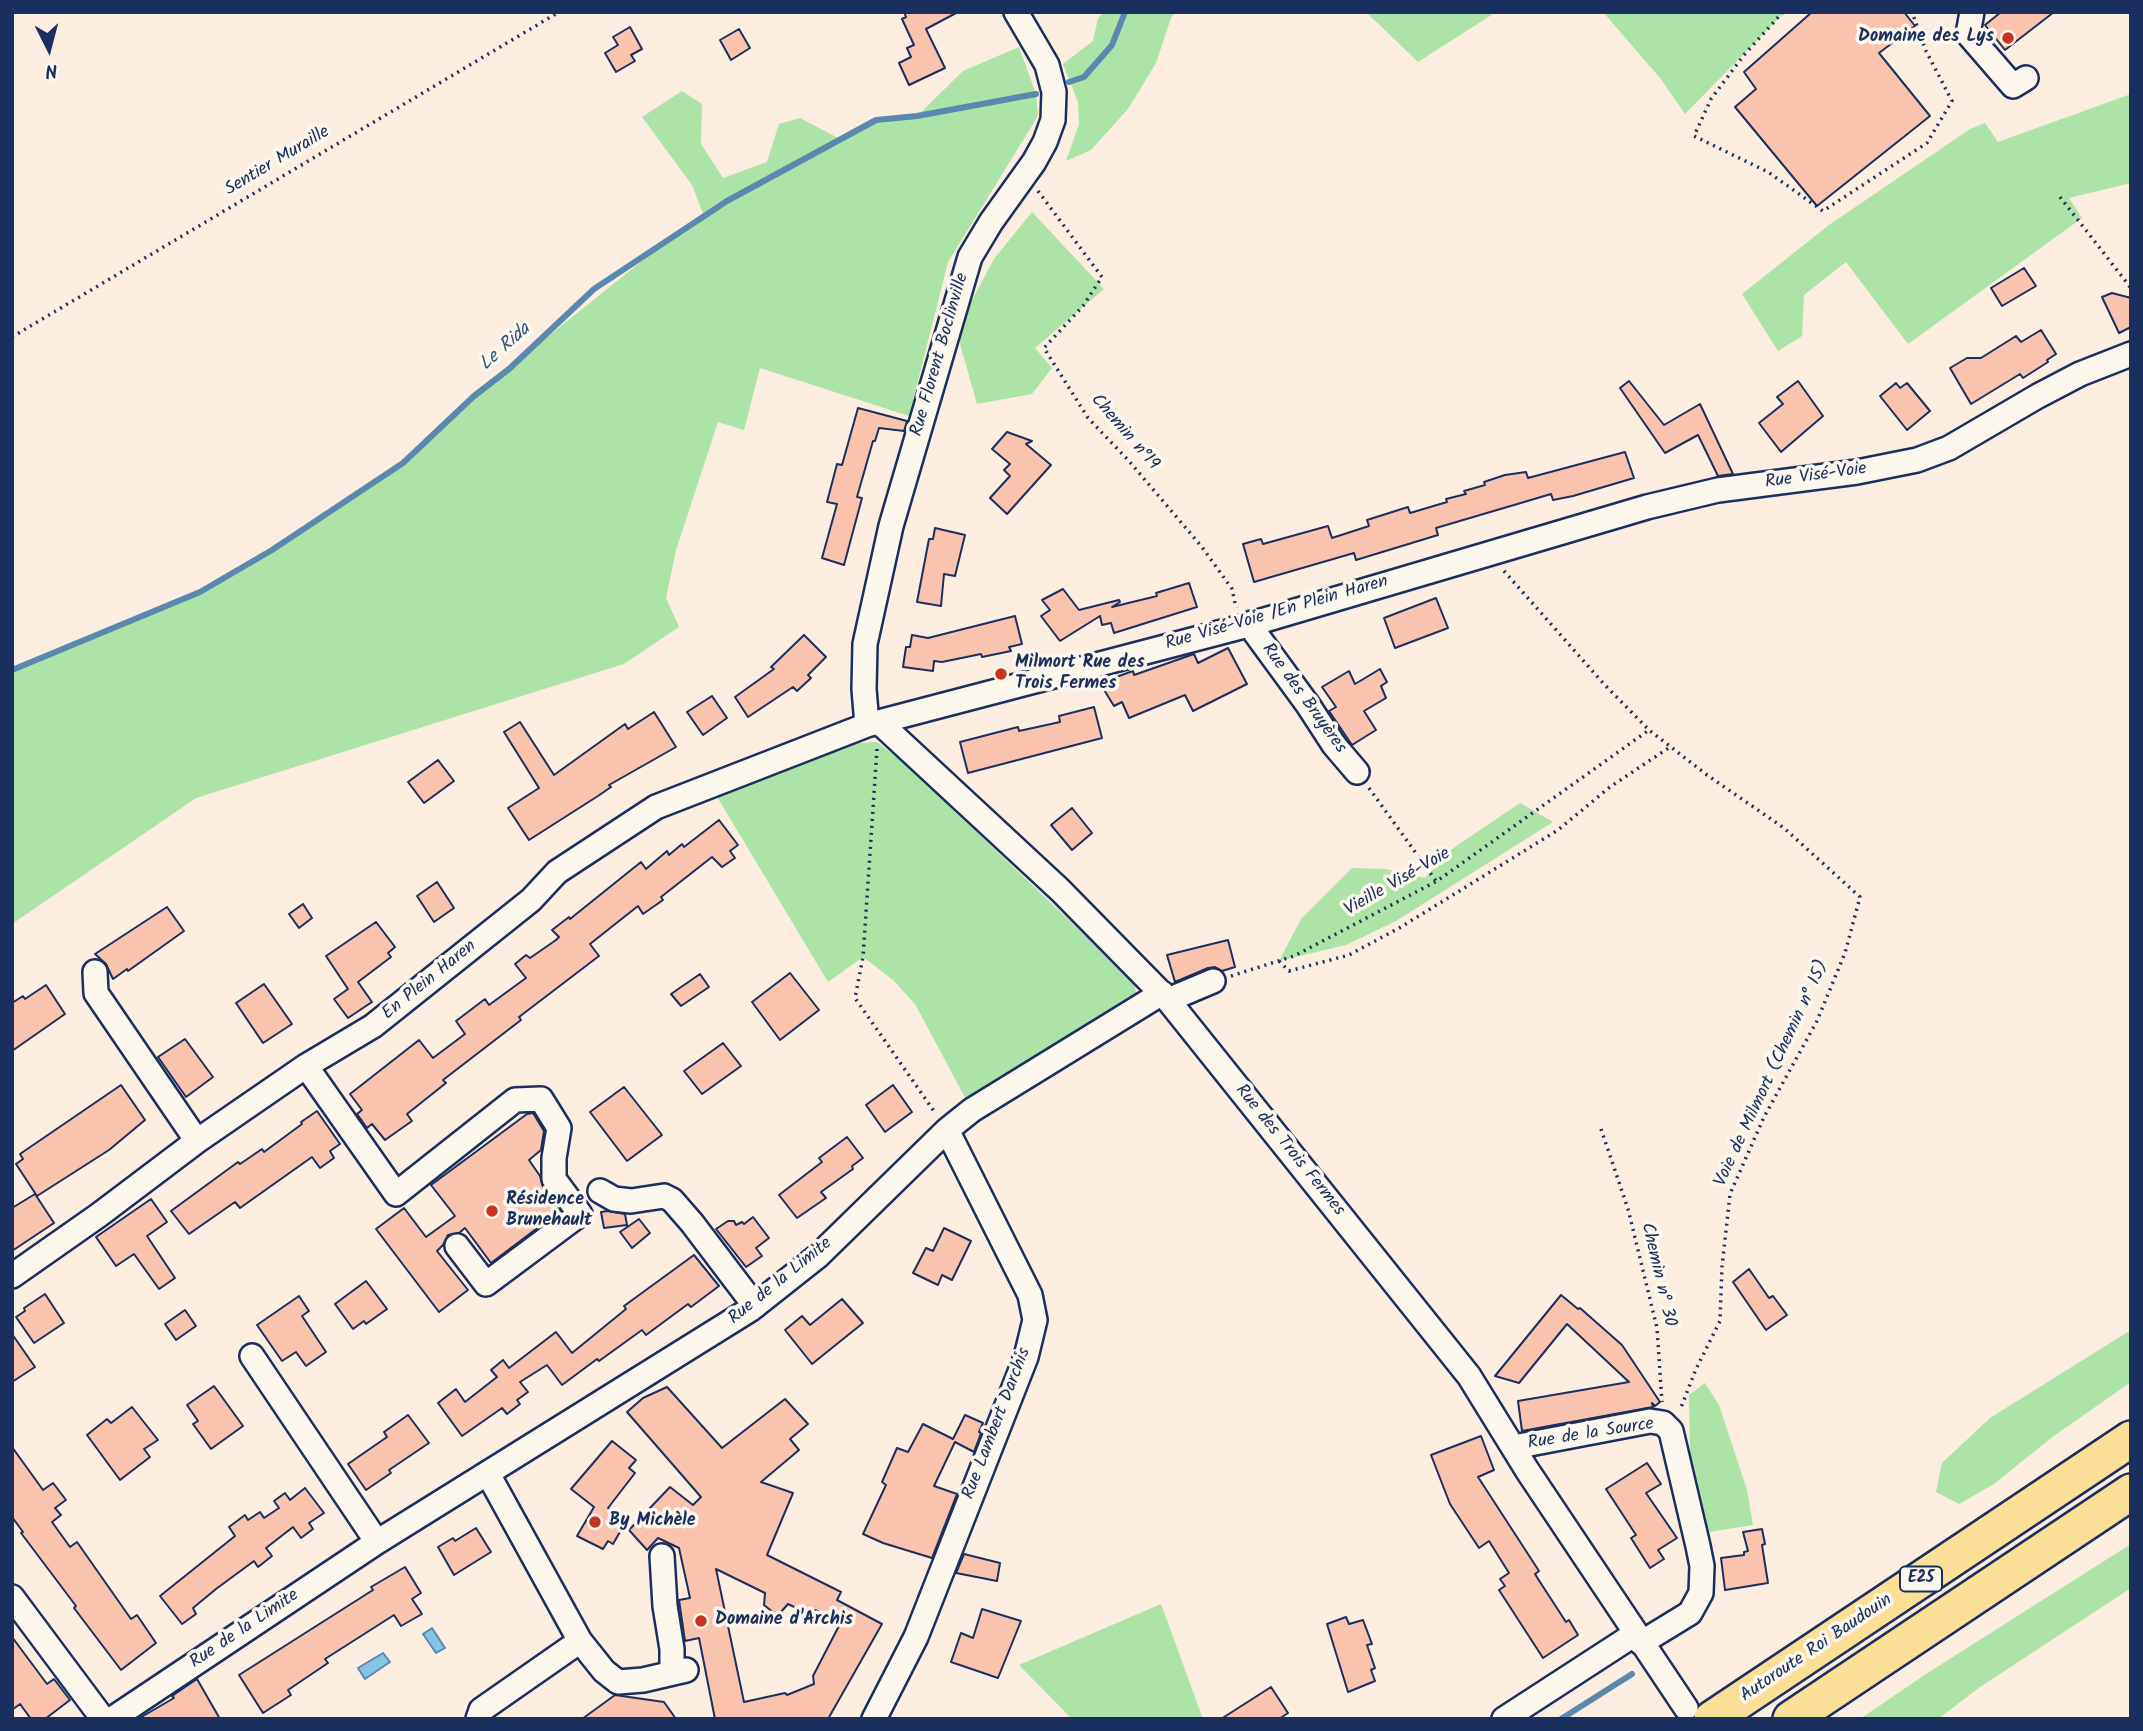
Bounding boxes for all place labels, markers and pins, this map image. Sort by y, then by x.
place label: Domaine des Lys [1858,27,1994,49]
marker: Domaine des Lys [2000,30,2016,46]
place label: Milmort Rue des Trois Fermes [1015,653,1145,696]
marker: Milmort Rue des Trois Fermes [993,666,1009,682]
place label: Résidence Brunehault [506,1190,592,1232]
marker: Résidence Brunehault [484,1203,500,1219]
place label: By Michèle [609,1511,695,1533]
marker: By Michèle [587,1514,603,1530]
place label: Domaine d'Archis [715,1610,853,1632]
marker: Domaine d'Archis [693,1613,709,1629]

